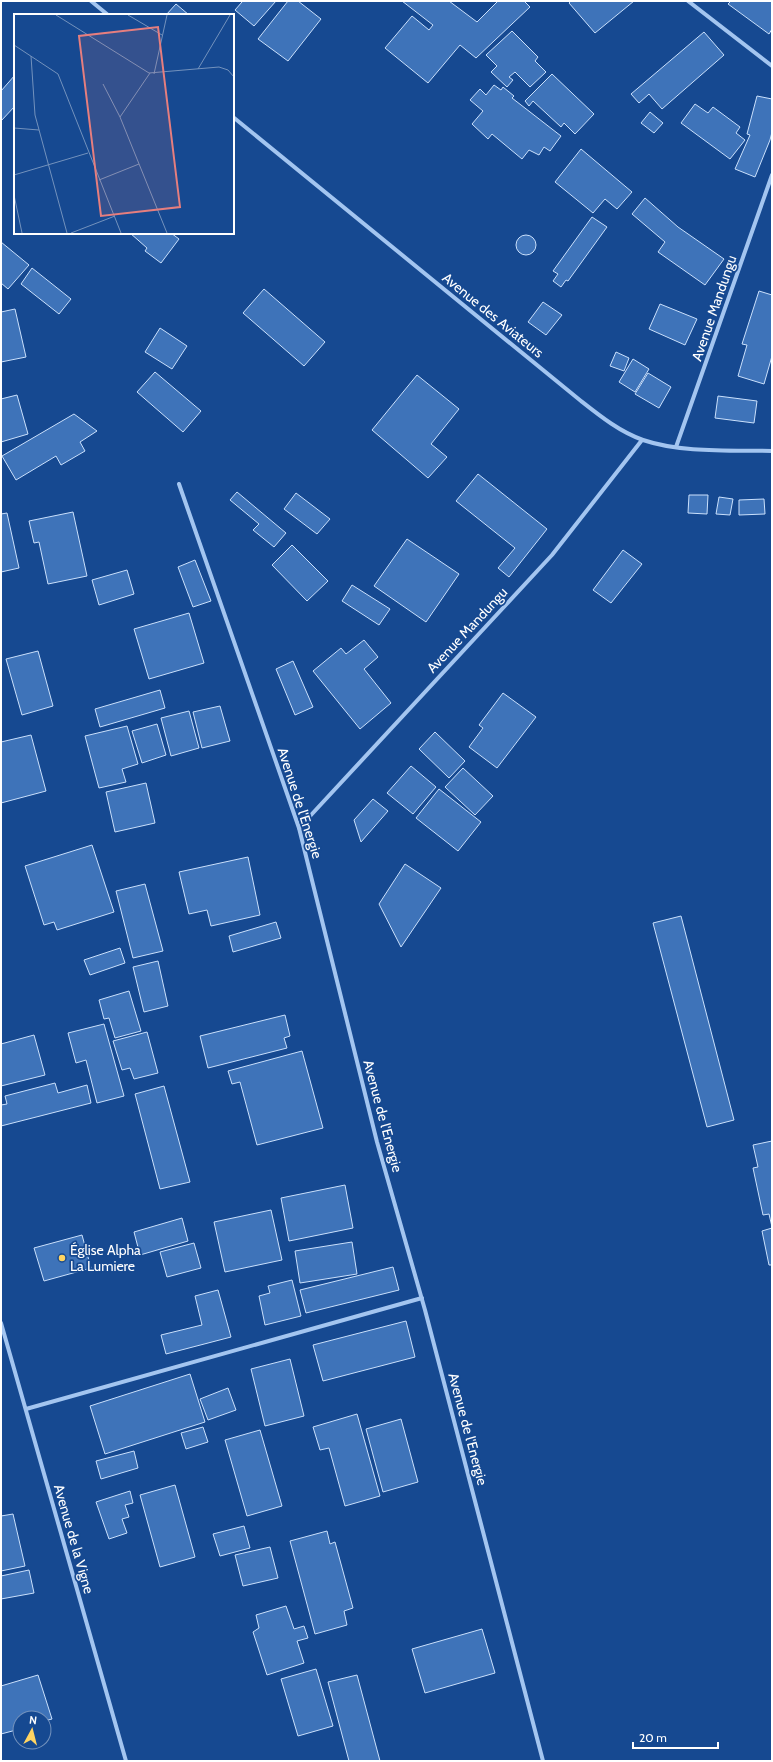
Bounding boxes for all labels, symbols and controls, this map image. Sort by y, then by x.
inset map [14,14,234,234]
street label: Avenue Mandungu [687,253,741,363]
street label: Avenue des Aviateurs [439,269,548,362]
street label: Avenue Mandungu [423,583,511,677]
street label: Avenue de l'Energie [274,745,326,861]
street label: Avenue de l'Energie [359,1058,407,1174]
place label: Église Alpha La Lumiere [70,1241,141,1275]
marker: Église Alpha La Lumiere [57,1253,67,1263]
street label: Avenue de l'Energie [444,1371,492,1487]
street label: Avenue de la Vigne [50,1482,98,1596]
north arrow [12,1710,52,1750]
text: N [29,1713,38,1727]
scale bar [633,1724,718,1750]
text: 20 m [639,1730,667,1745]

